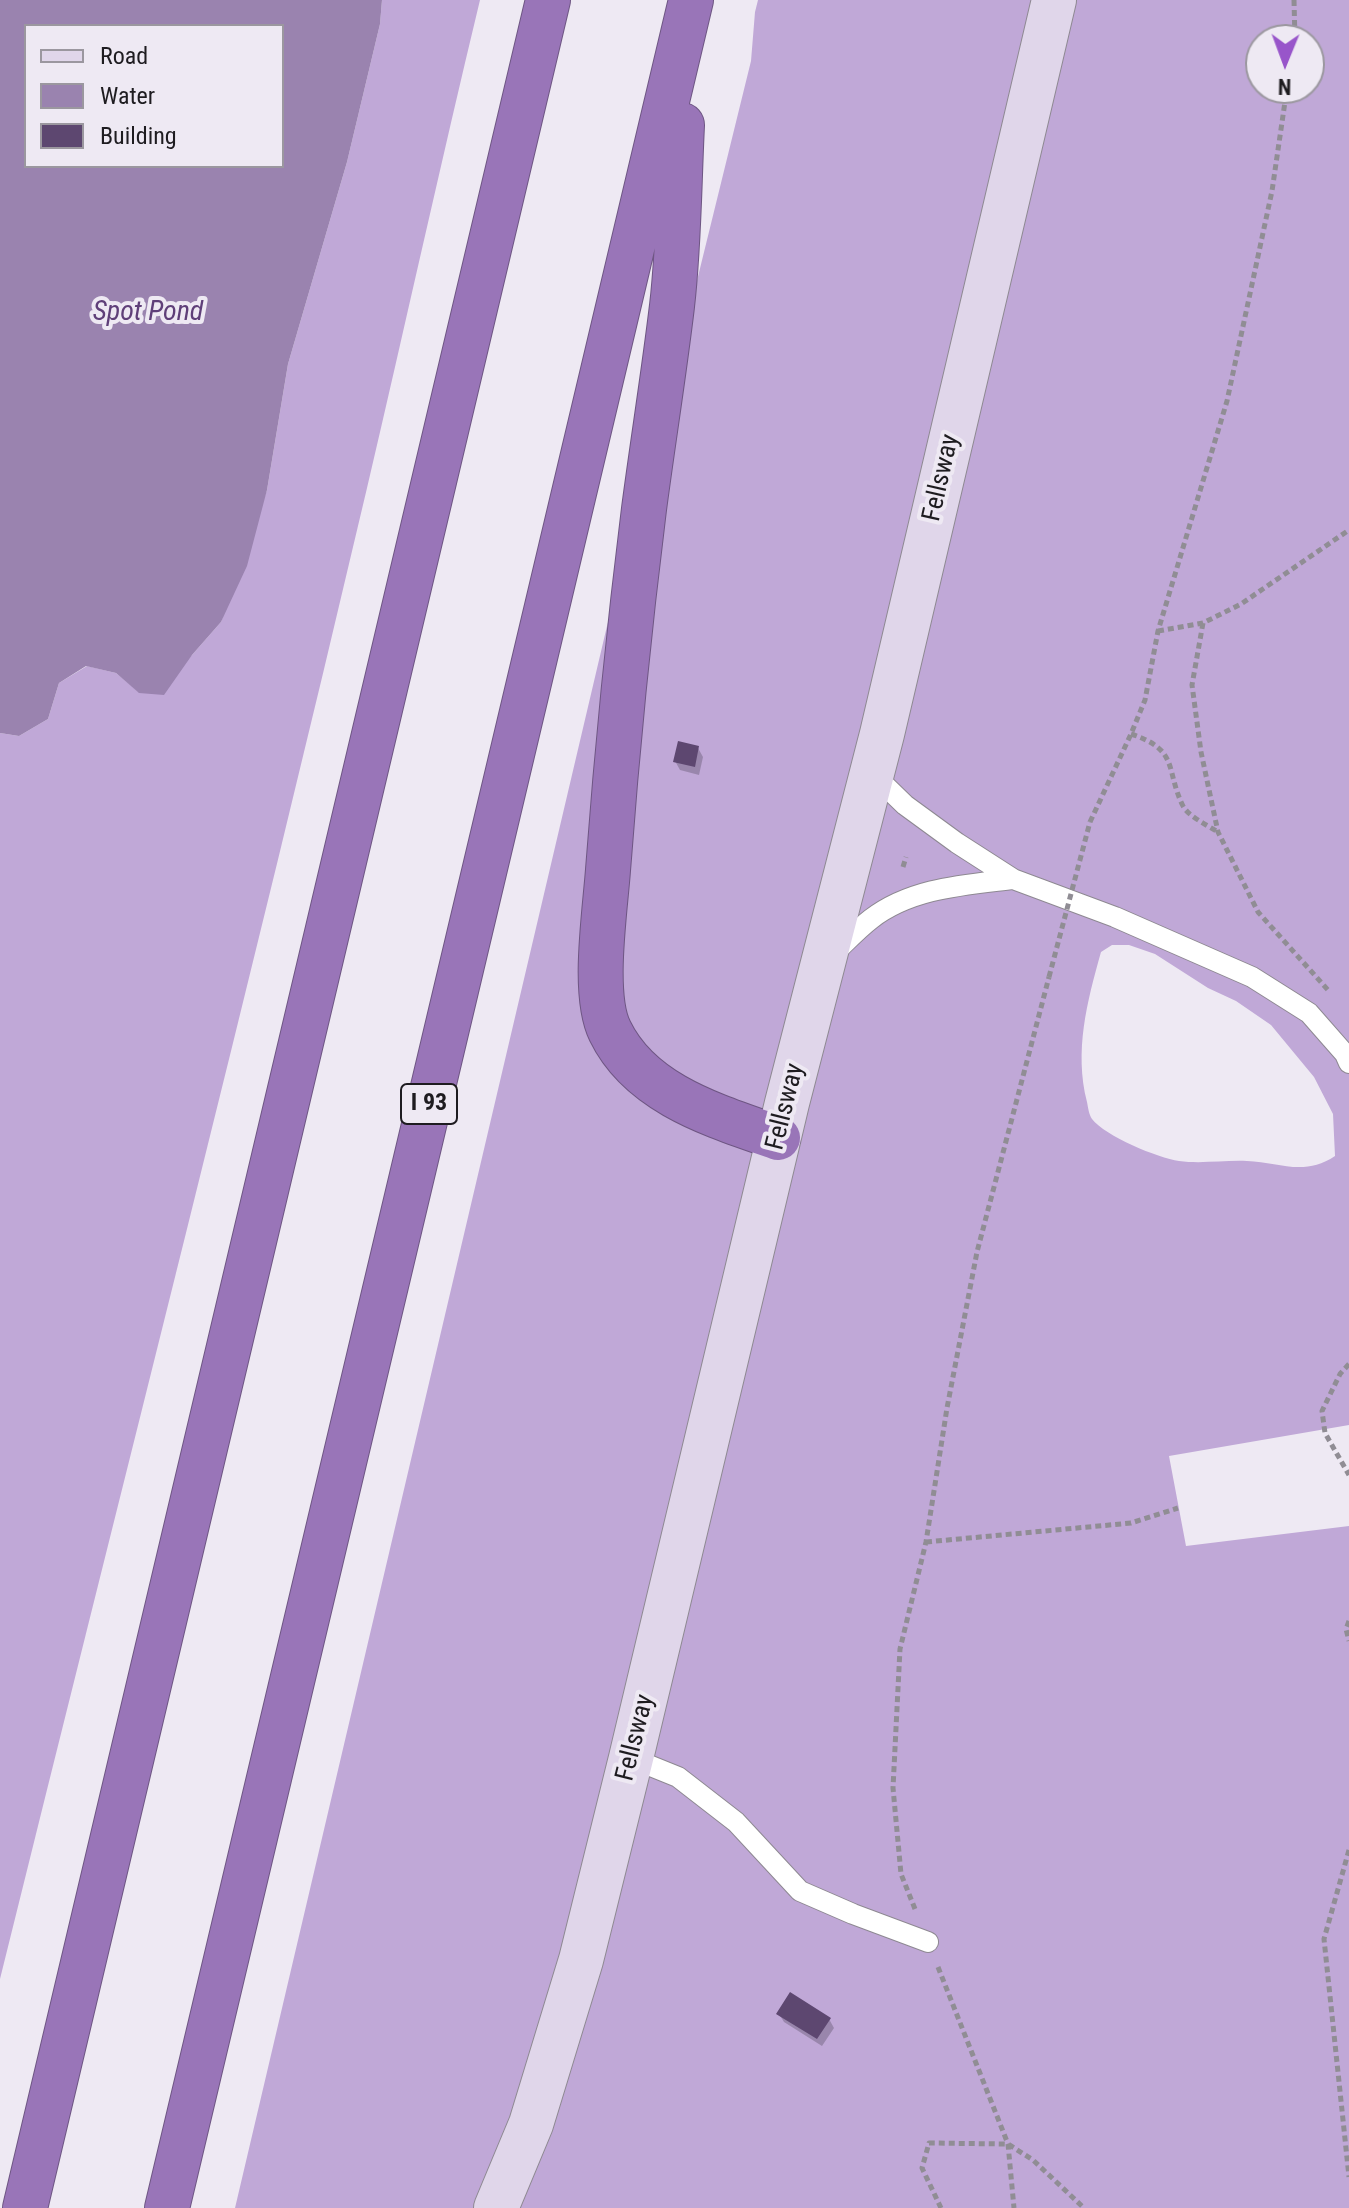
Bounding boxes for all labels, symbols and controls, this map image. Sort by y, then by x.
legend [24,24,284,168]
north arrow [1245,24,1325,104]
text: Road [100,42,148,70]
text: N [1278,74,1292,99]
text: Water [100,82,155,110]
text: Building [100,122,177,150]
water label: Spot Pond [93,296,203,330]
street label: Fellsway [917,432,967,524]
street label: Fellsway [760,1060,812,1154]
road number: I 93 [401,1084,457,1124]
street label: Fellsway [610,1691,662,1785]

